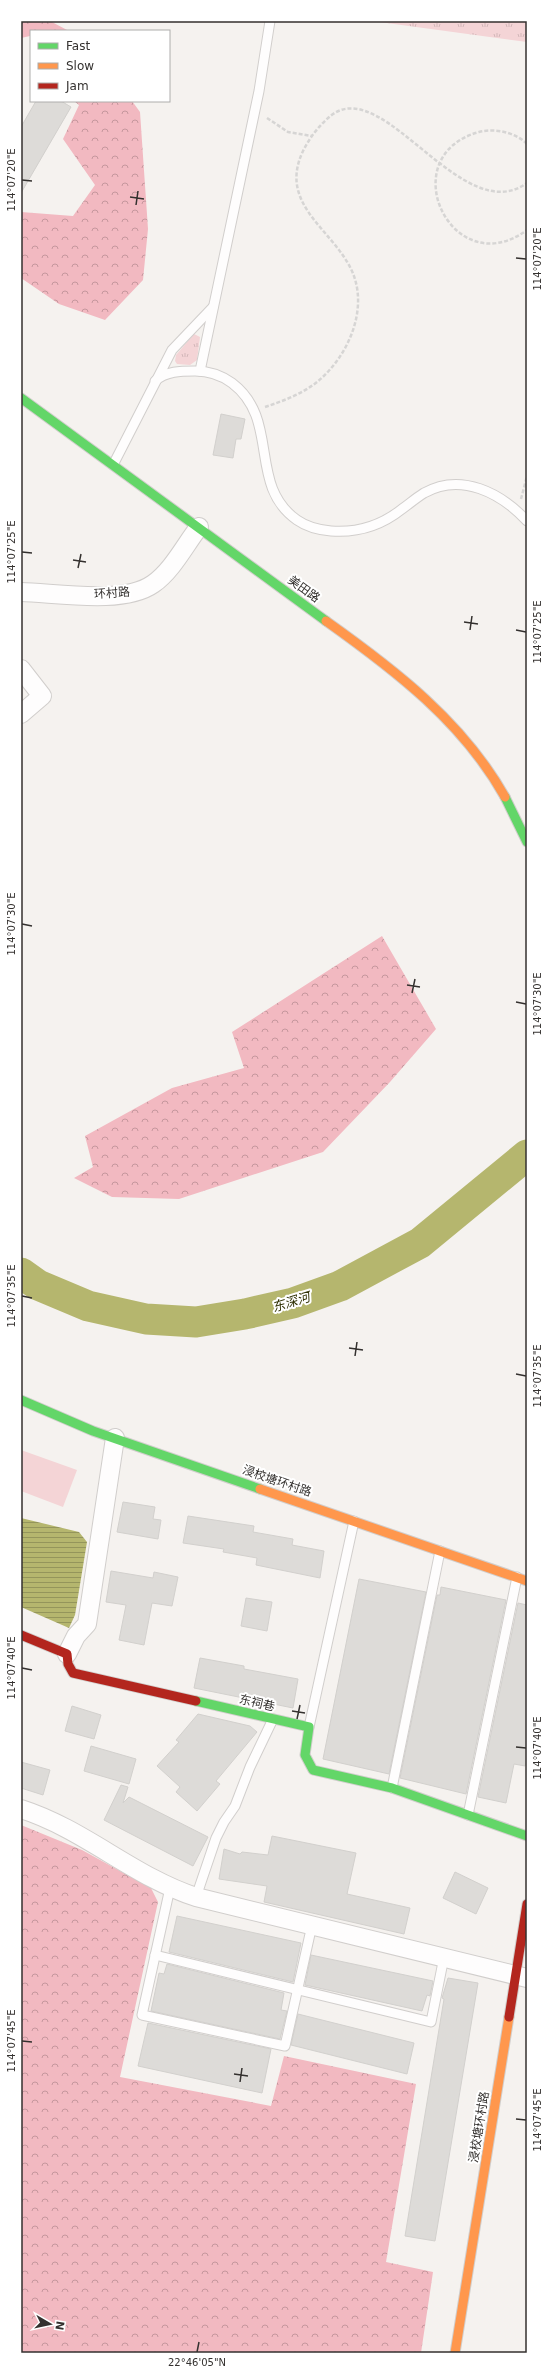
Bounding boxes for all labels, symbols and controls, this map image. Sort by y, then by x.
legend [30,30,170,102]
text: Fast [66,39,90,53]
text: Slow [66,59,94,73]
text: Jam [65,79,89,93]
text: 114°07'20"E [6,148,17,212]
text: 114°07'20"E [532,227,543,291]
text: 114°07'25"E [6,520,17,584]
street label: 美田路 [285,573,323,605]
street label: 环村路 [94,585,130,601]
text: 114°07'25"E [532,600,543,664]
text: 114°07'30"E [6,892,17,956]
text: 114°07'30"E [532,972,543,1036]
text: 114°07'35"E [6,1264,17,1328]
water label: 东深河 [270,1288,315,1315]
text: 114°07'35"E [532,1344,543,1408]
street label: 浸校塘环村路 [241,1463,313,1499]
text: 114°07'40"E [6,1636,17,1700]
street label: 东祠巷 [238,1692,276,1714]
text: 114°07'40"E [532,1716,543,1780]
text: 114°07'45"E [6,2009,17,2073]
text: 114°07'45"E [532,2088,543,2152]
street label: 浸校塘环村路 [466,2090,492,2164]
north arrow [30,2304,70,2344]
text: N [52,2320,67,2331]
text: 22°46'05"N [168,2357,226,2368]

